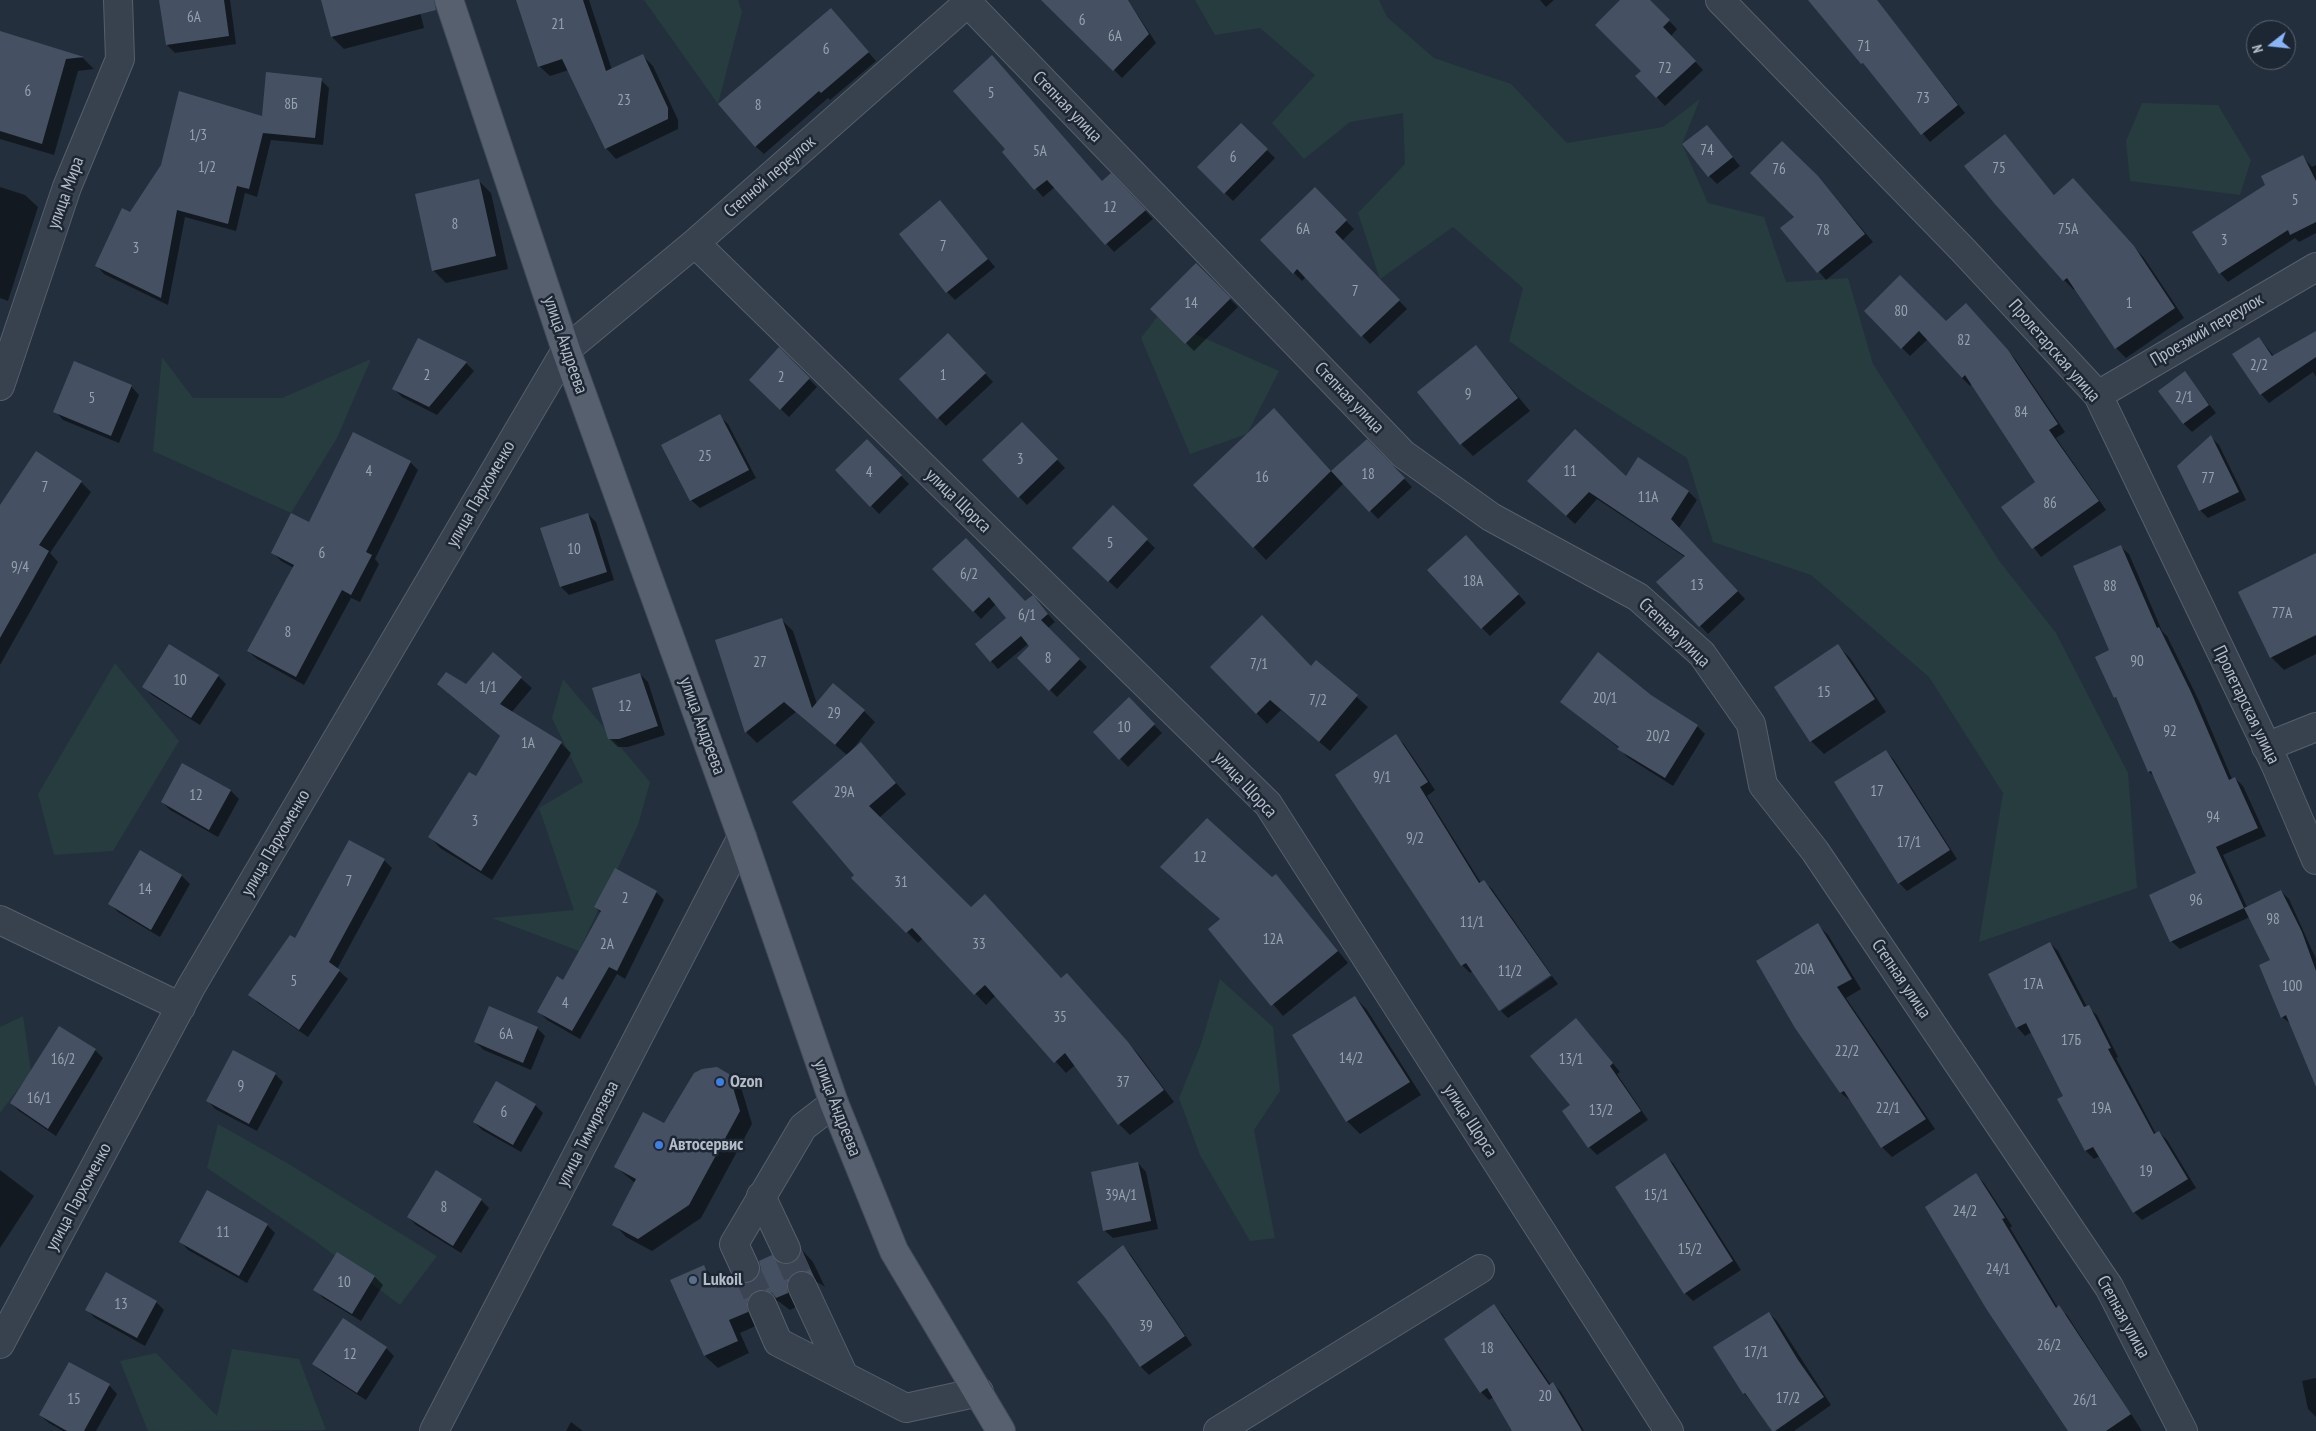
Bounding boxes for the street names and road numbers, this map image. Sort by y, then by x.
street label: Степная улица [1028,67,1106,147]
street label: Степной переулок [720,131,820,223]
street label: улица Мира [43,154,89,232]
street label: Проезжий переулок [2147,289,2267,371]
street label: улица Андреева [538,293,592,397]
street label: Пролетарская улица [2004,295,2104,407]
street label: Степная улица [1310,358,1388,438]
street label: улица Пархоменко [442,437,520,551]
street label: улица Щорса [921,464,995,538]
street label: Степная улица [1634,594,1714,672]
street label: Пролетарская улица [2208,642,2284,768]
street label: улица Андреева [674,674,730,778]
street label: улица Щорса [1209,747,1281,823]
street label: улица Пархоменко [237,786,315,900]
street label: Степная улица [1867,935,1935,1023]
street label: улица Андреева [809,1057,865,1159]
street label: улица Тимирязева [552,1078,624,1190]
street label: улица Щорса [1438,1080,1502,1162]
street label: улица Пархоменко [42,1139,116,1255]
street label: Степная улица [2092,1272,2154,1362]

